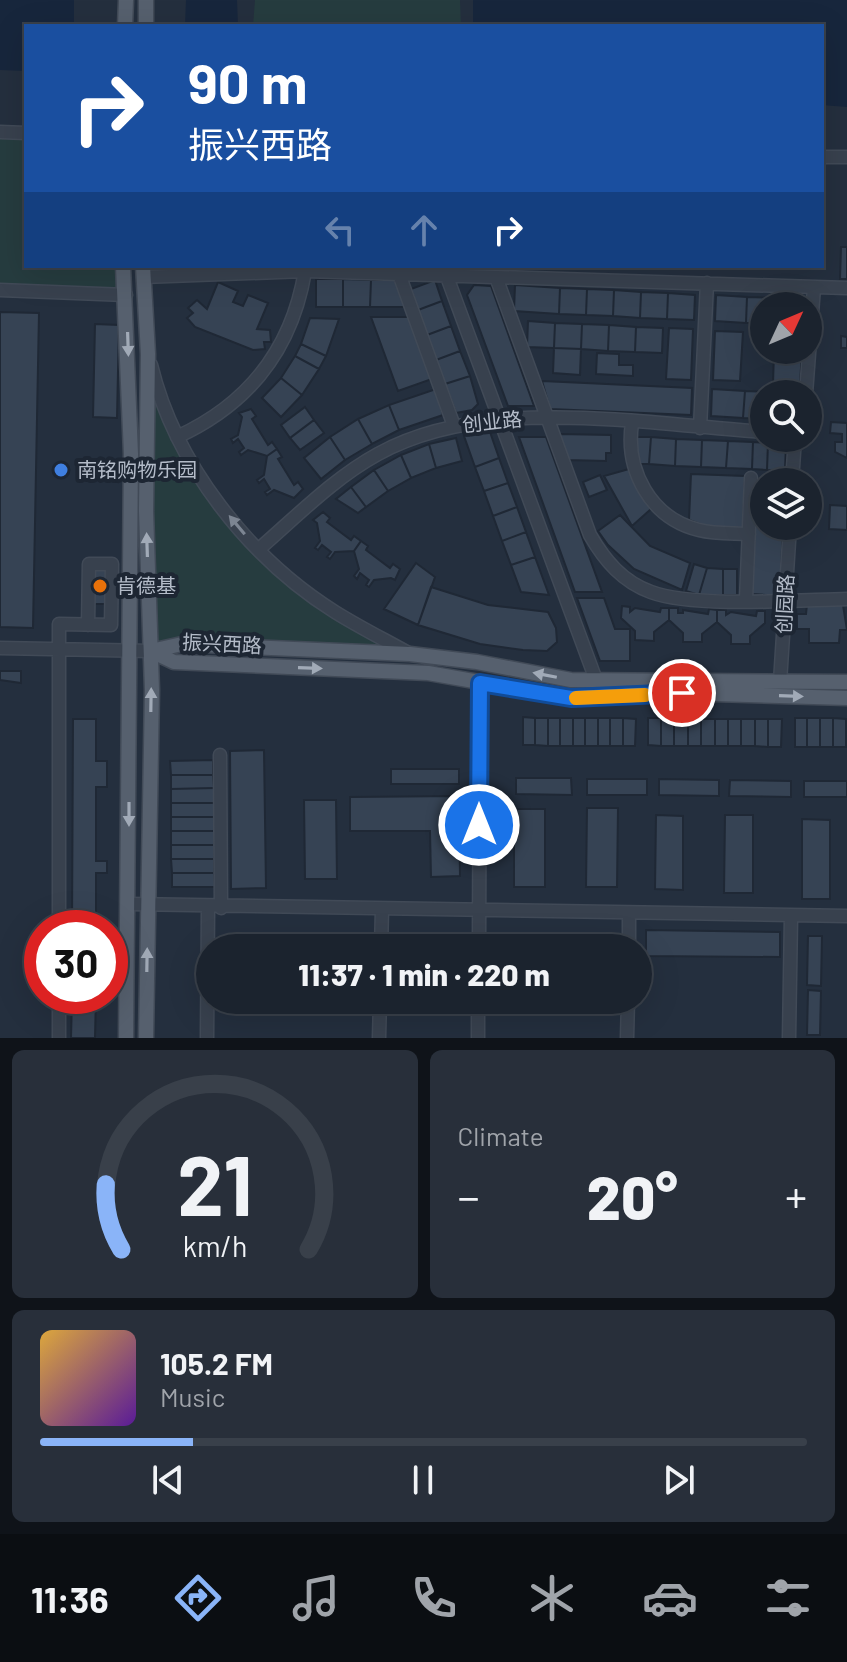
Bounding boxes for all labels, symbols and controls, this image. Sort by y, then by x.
text: 90 m [188,48,308,115]
icon: right [56,56,160,160]
text: 振兴西路 [188,122,332,165]
icon: left [318,208,362,252]
icon: ahead [402,208,446,252]
icon: right [486,208,530,252]
north arrow [750,292,822,364]
map controls [750,292,822,540]
one-way arrow [121,332,134,357]
button: search [750,380,822,452]
street label: 创业路 [461,406,523,436]
place label: 南铭购物乐园 [77,457,197,481]
marker: 南铭购物乐园 [52,461,70,479]
button: layers [750,468,822,540]
one-way arrow [229,515,246,535]
one-way arrow [141,532,154,557]
place label: 肯德基 [116,573,176,597]
street label: 创园路 [770,573,798,635]
marker: 肯德基 [91,577,109,595]
street label: 振兴西路 [181,629,263,657]
pin [648,659,716,727]
one-way arrow [298,661,323,674]
one-way arrow [533,668,558,681]
icon: arrive [660,671,704,715]
one-way arrow [145,687,158,712]
one-way arrow [779,689,804,702]
position arrow [437,783,521,867]
one-way arrow [123,802,135,827]
speed limit sign: 30 [24,910,128,1014]
one-way arrow [140,947,153,972]
text: 11:37 · 1 min · 220 m [298,956,550,992]
text: Climate [458,1120,544,1151]
text: 21 [177,1133,253,1233]
text: 20° [587,1160,678,1232]
text: − [458,1169,480,1222]
text: + [785,1169,807,1222]
text: km/h [182,1228,247,1263]
text: 105.2 FM [160,1345,273,1381]
text: Music [160,1381,225,1412]
icon: previous [146,1458,190,1502]
icon: pause [401,1458,445,1502]
icon: next [657,1458,701,1502]
icon: directions [170,1570,226,1626]
icon: music [288,1570,344,1626]
icon: phone [406,1570,462,1626]
icon: climate [524,1570,580,1626]
icon: car [642,1570,698,1626]
icon: filters [760,1570,816,1626]
text: 11:36 [31,1577,109,1620]

